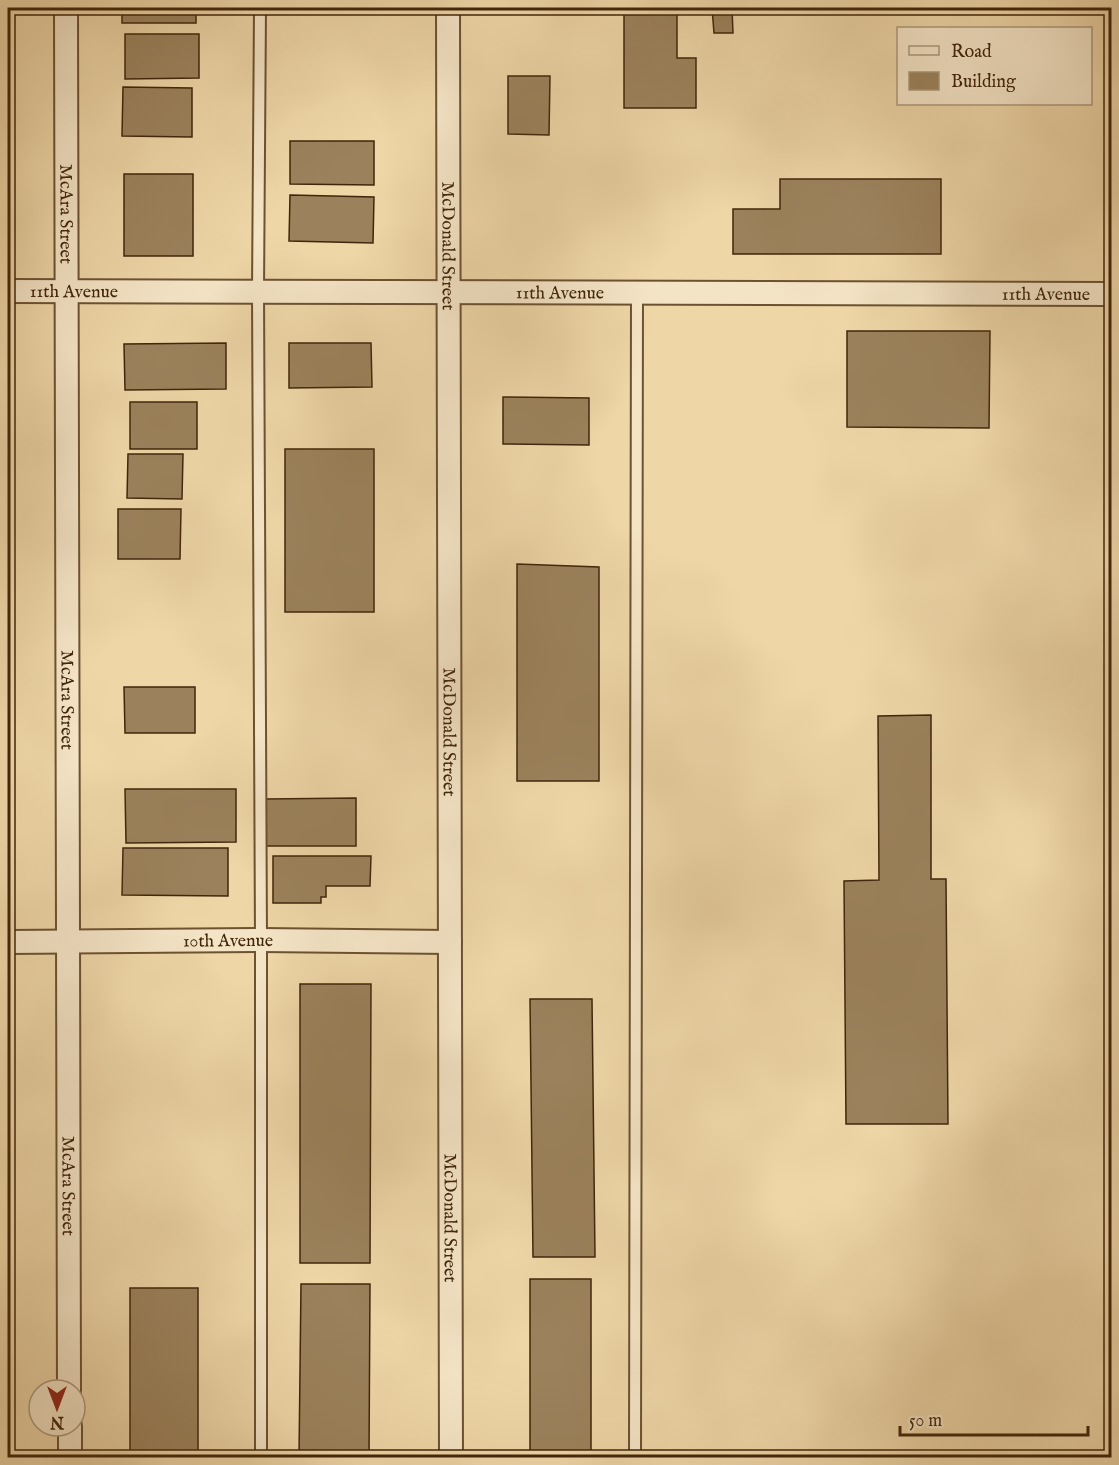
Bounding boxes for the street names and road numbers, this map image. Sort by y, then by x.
street label: McAra Street [53,164,77,264]
street label: McDonald Street [435,181,459,311]
street label: 11th Avenue [30,281,118,304]
street label: 11th Avenue [516,282,604,306]
street label: 11th Avenue [1002,284,1090,307]
street label: McAra Street [54,650,78,750]
street label: McDonald Street [436,667,460,797]
street label: 10th Avenue [183,930,273,954]
street label: McAra Street [55,1136,79,1236]
street label: McDonald Street [437,1153,461,1283]

